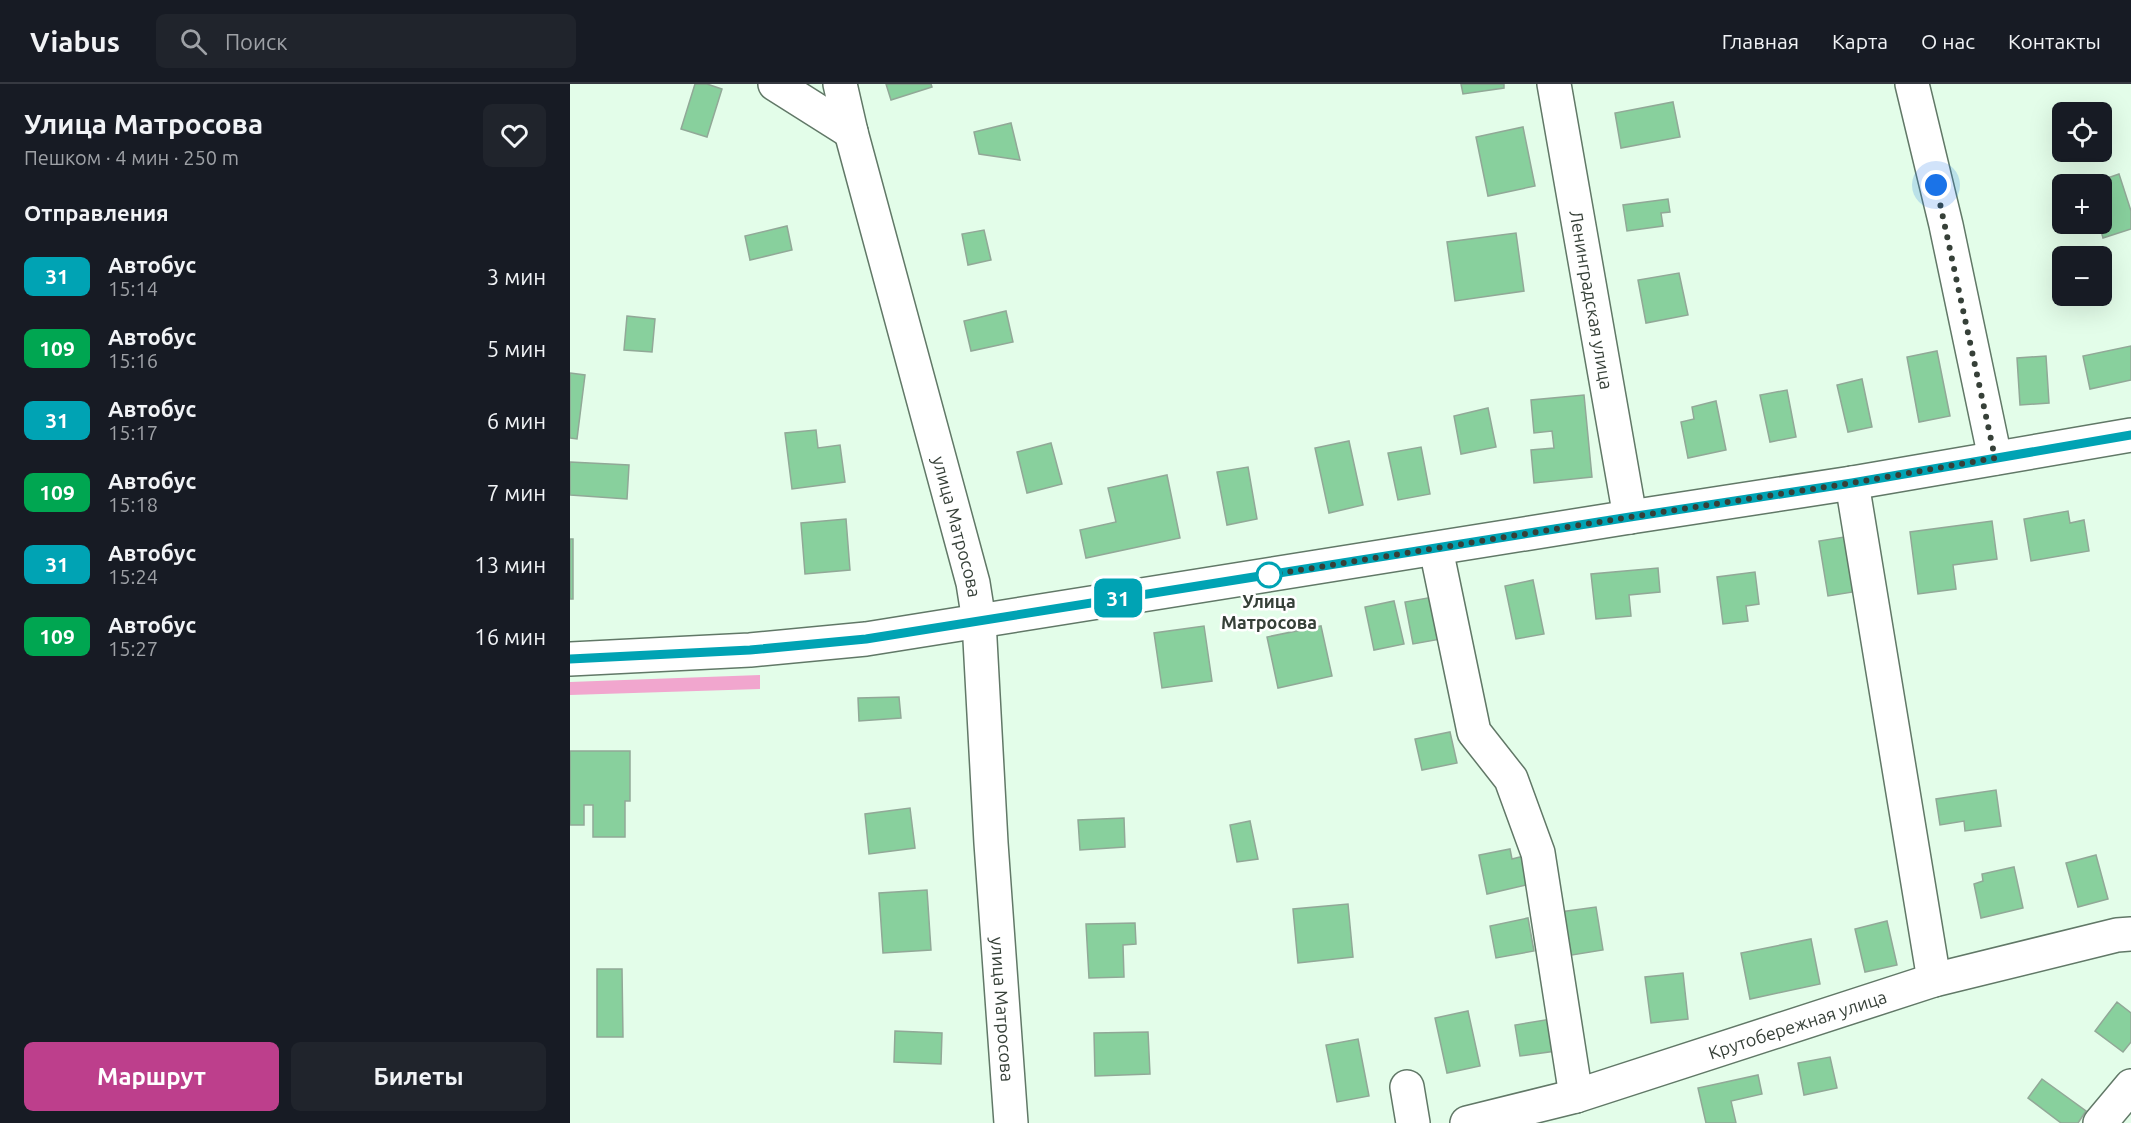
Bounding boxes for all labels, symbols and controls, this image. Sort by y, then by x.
search box [156,14,576,68]
icon: search [177,25,210,58]
text: Viabus [30,26,120,57]
text: Поиск [225,29,288,54]
text: Главная [1722,29,1799,53]
text: Карта [1832,29,1888,53]
text: О нас [1921,29,1975,53]
text: Контакты [2008,29,2101,53]
map controls [2052,102,2112,306]
button: locate [2052,102,2112,162]
button: heart [483,104,546,167]
text: Улица Матросова [24,108,263,139]
text: Пешком · 4 мин · 250 m [24,146,239,169]
your location [1921,170,1951,200]
button: + [2052,174,2112,234]
text: Отправления [24,200,169,225]
street label: Ленинградская улица [1566,208,1617,391]
button: − [2052,246,2112,306]
text: Автобус [108,252,196,277]
text: 31 [45,264,69,288]
text: 3 мин [487,264,546,289]
text: 15:14 [108,277,158,300]
text: Автобус [108,324,196,349]
text: 109 [39,336,75,360]
text: 5 мин [487,336,546,361]
text: 15:16 [108,349,158,372]
text: Автобус [108,396,196,421]
text: 31 [45,408,69,432]
text: 6 мин [487,408,546,433]
text: 15:17 [108,421,158,444]
street label: улица Матросова [929,454,985,599]
text: Автобус [108,468,196,493]
text: 109 [39,480,75,504]
text: 7 мин [487,480,546,505]
text: 15:18 [108,493,158,516]
text: Автобус [108,540,196,565]
text: 31 [45,552,69,576]
text: 13 мин [474,552,546,577]
marker: Улица Матросова [1256,562,1282,588]
text: 15:24 [108,565,158,588]
line badge: 31 [1091,578,1145,618]
text: 31 [1106,586,1130,610]
place label: Улица Матросова [1221,591,1317,632]
text: Автобус [108,612,196,637]
text: 109 [39,624,75,648]
text: 16 мин [474,624,546,649]
text: 15:27 [108,637,158,660]
street label: улица Матросова [988,936,1018,1083]
street label: Крутобережная улица [1706,986,1889,1062]
button: Маршрут [24,1042,279,1111]
button: Билеты [291,1042,546,1111]

